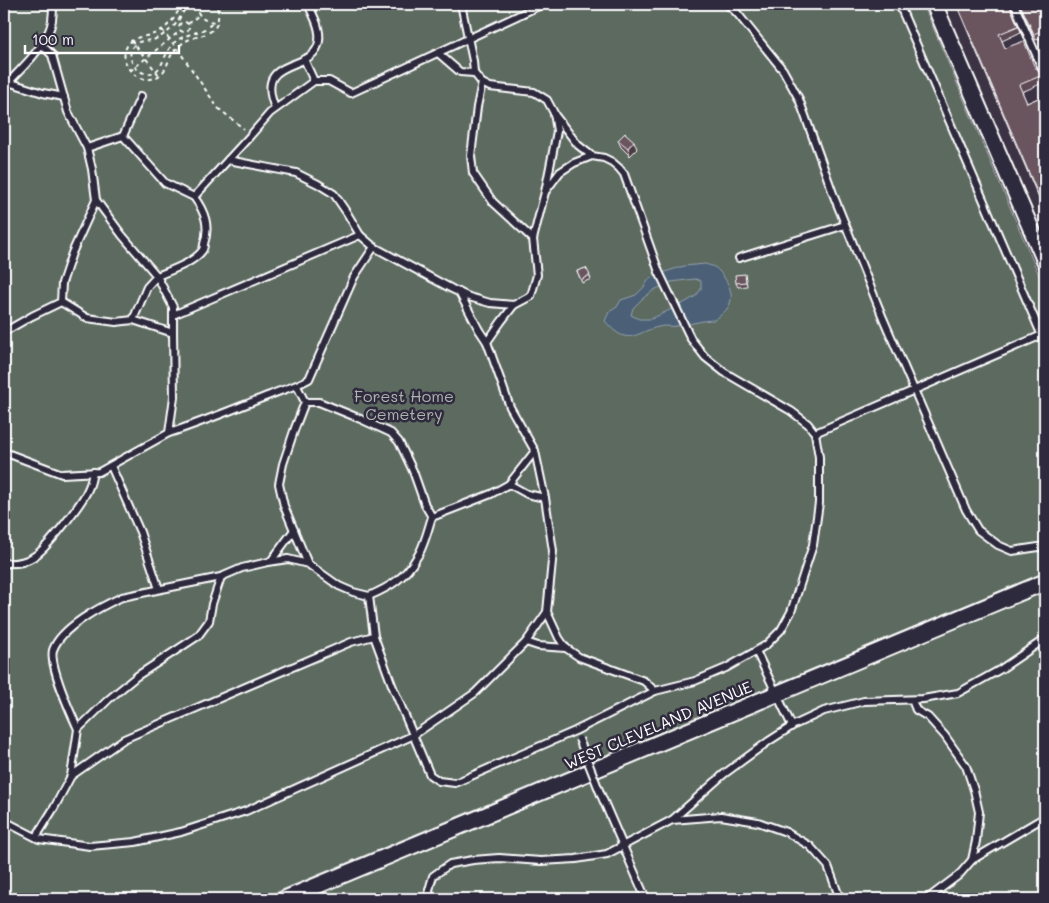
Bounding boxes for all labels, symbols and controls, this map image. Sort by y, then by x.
scale bar [25,22,179,54]
text: 100 m [32,29,74,49]
park label: Forest Home Cemetery [354,385,454,424]
street label: WEST CLEVELAND AVENUE [561,675,755,774]

